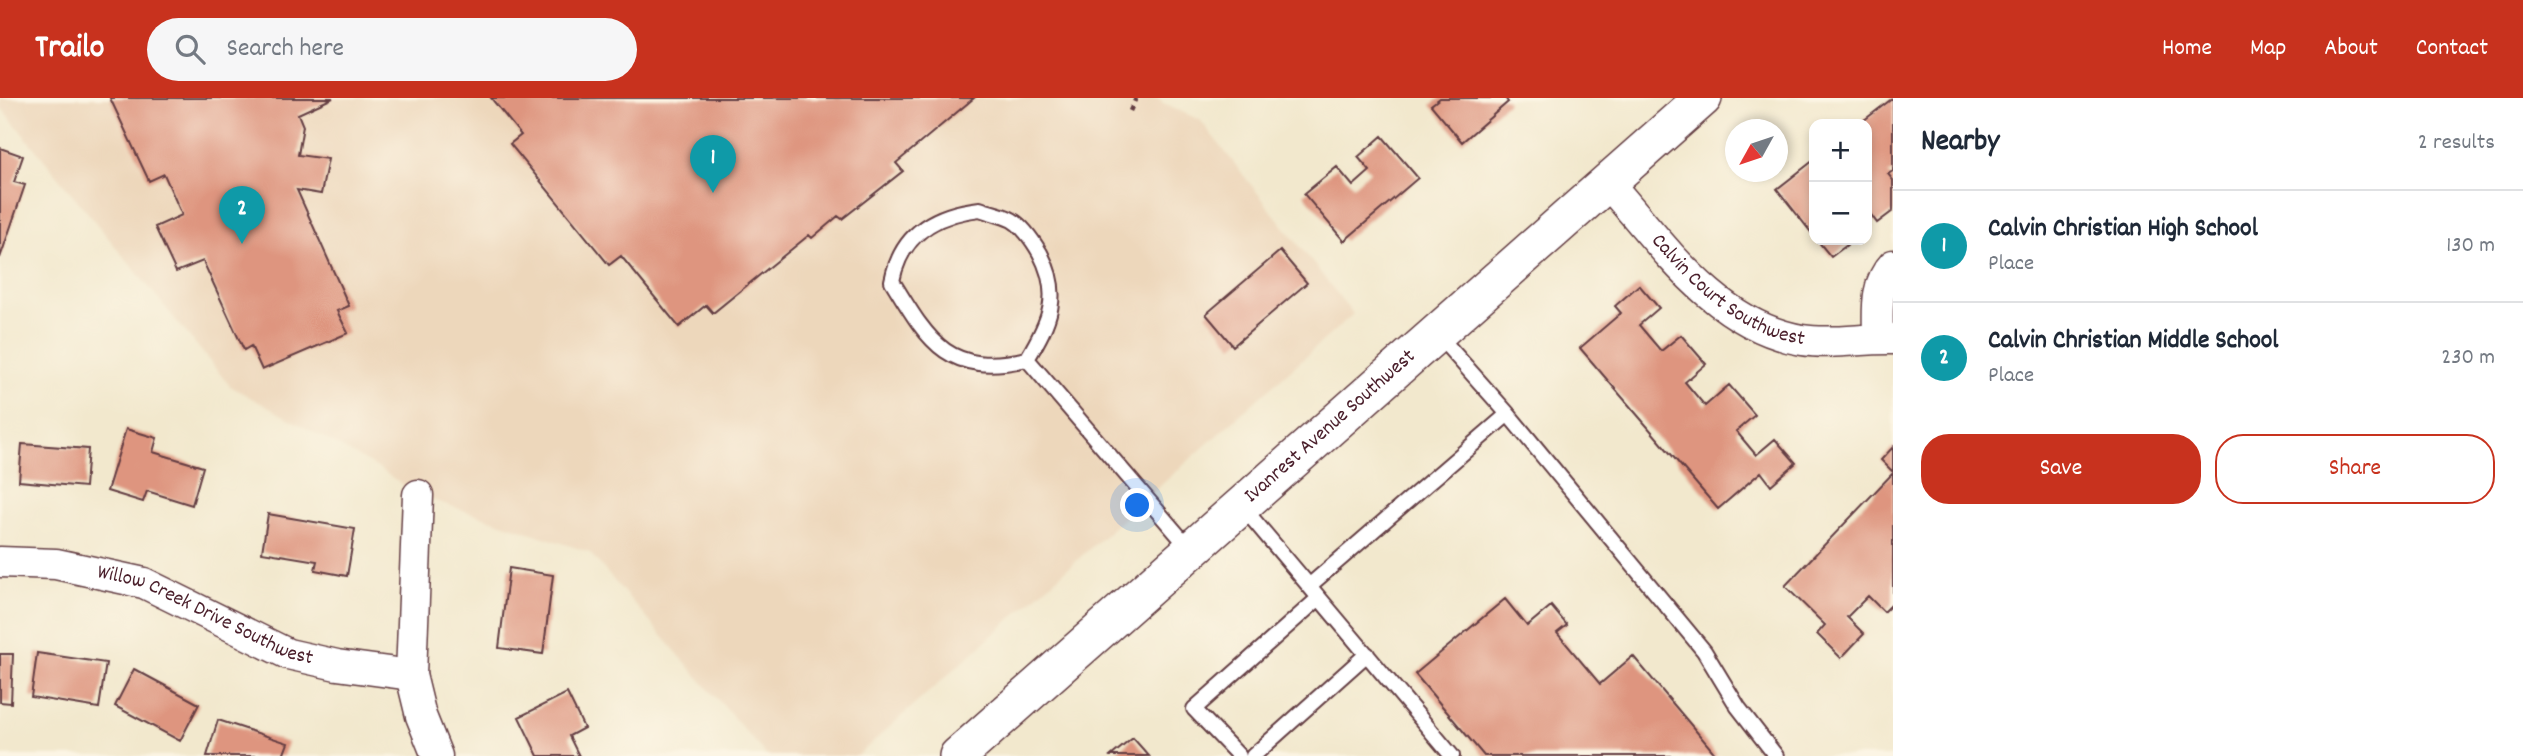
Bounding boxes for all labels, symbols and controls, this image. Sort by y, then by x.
search box [147,18,637,81]
text: Trailo [35,26,105,73]
icon: search [171,30,209,68]
text: Search here [227,31,344,68]
text: Home [2162,32,2212,66]
text: Map [2250,32,2286,66]
text: About [2324,32,2378,66]
text: Contact [2416,32,2488,66]
north arrow [1725,119,1788,182]
map controls [1809,119,1872,245]
button: + [1809,119,1872,182]
text: Nearby [1921,122,1999,165]
text: 2 results [2418,127,2495,160]
pin: 1 [690,135,736,193]
button: − [1809,182,1872,245]
pin: 2 [219,186,265,244]
text: Calvin Christian High School [1988,211,2258,248]
street label: Calvin Court Southwest [1643,228,1807,355]
text: 1 [1941,230,1947,263]
text: 130 m [2446,230,2495,263]
text: Place [1988,248,2034,281]
text: Calvin Christian Middle School [1988,323,2279,360]
text: 2 [1939,342,1949,375]
text: 230 m [2441,342,2495,375]
street label: Ivanrest Avenue Southwest [1238,343,1423,511]
text: Place [1988,360,2034,393]
button: Save [1921,434,2201,504]
button: Share [2215,434,2495,504]
your location [1120,488,1154,522]
street label: Willow Creek Drive Southwest [94,558,316,674]

